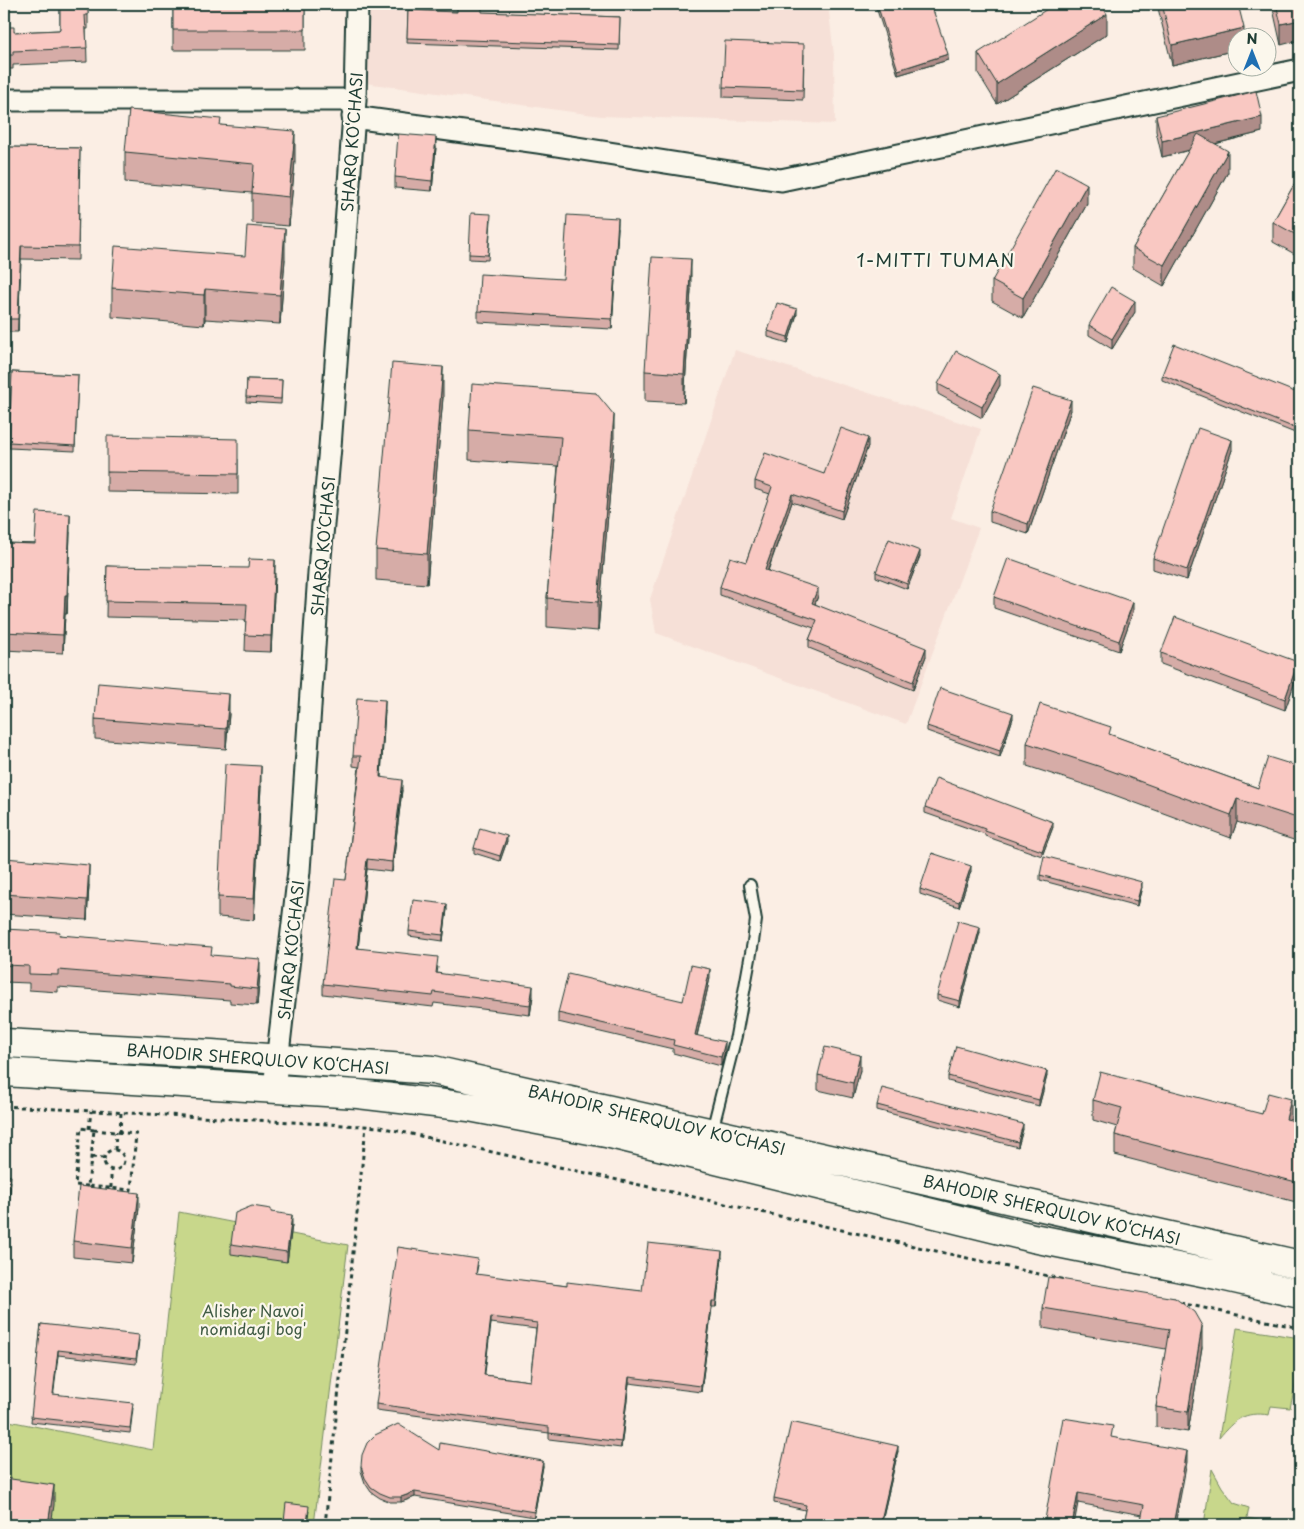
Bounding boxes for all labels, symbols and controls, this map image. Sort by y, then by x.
north arrow [1226,28,1276,78]
text: N [1246,28,1258,49]
street label: SHARQ KO‘CHASI [334,71,368,213]
district label: 1-MITTI TUMAN [857,246,1015,273]
street label: SHARQ KO‘CHASI [304,475,340,617]
street label: SHARQ KO‘CHASI [271,879,309,1021]
street label: BAHODIR SHERQULOV KO‘CHASI [126,1037,390,1079]
street label: BAHODIR SHERQULOV KO‘CHASI [526,1078,788,1160]
street label: BAHODIR SHERQULOV KO‘CHASI [921,1168,1183,1250]
park label: Alisher Navoi nomidagi bog' [199,1298,307,1340]

